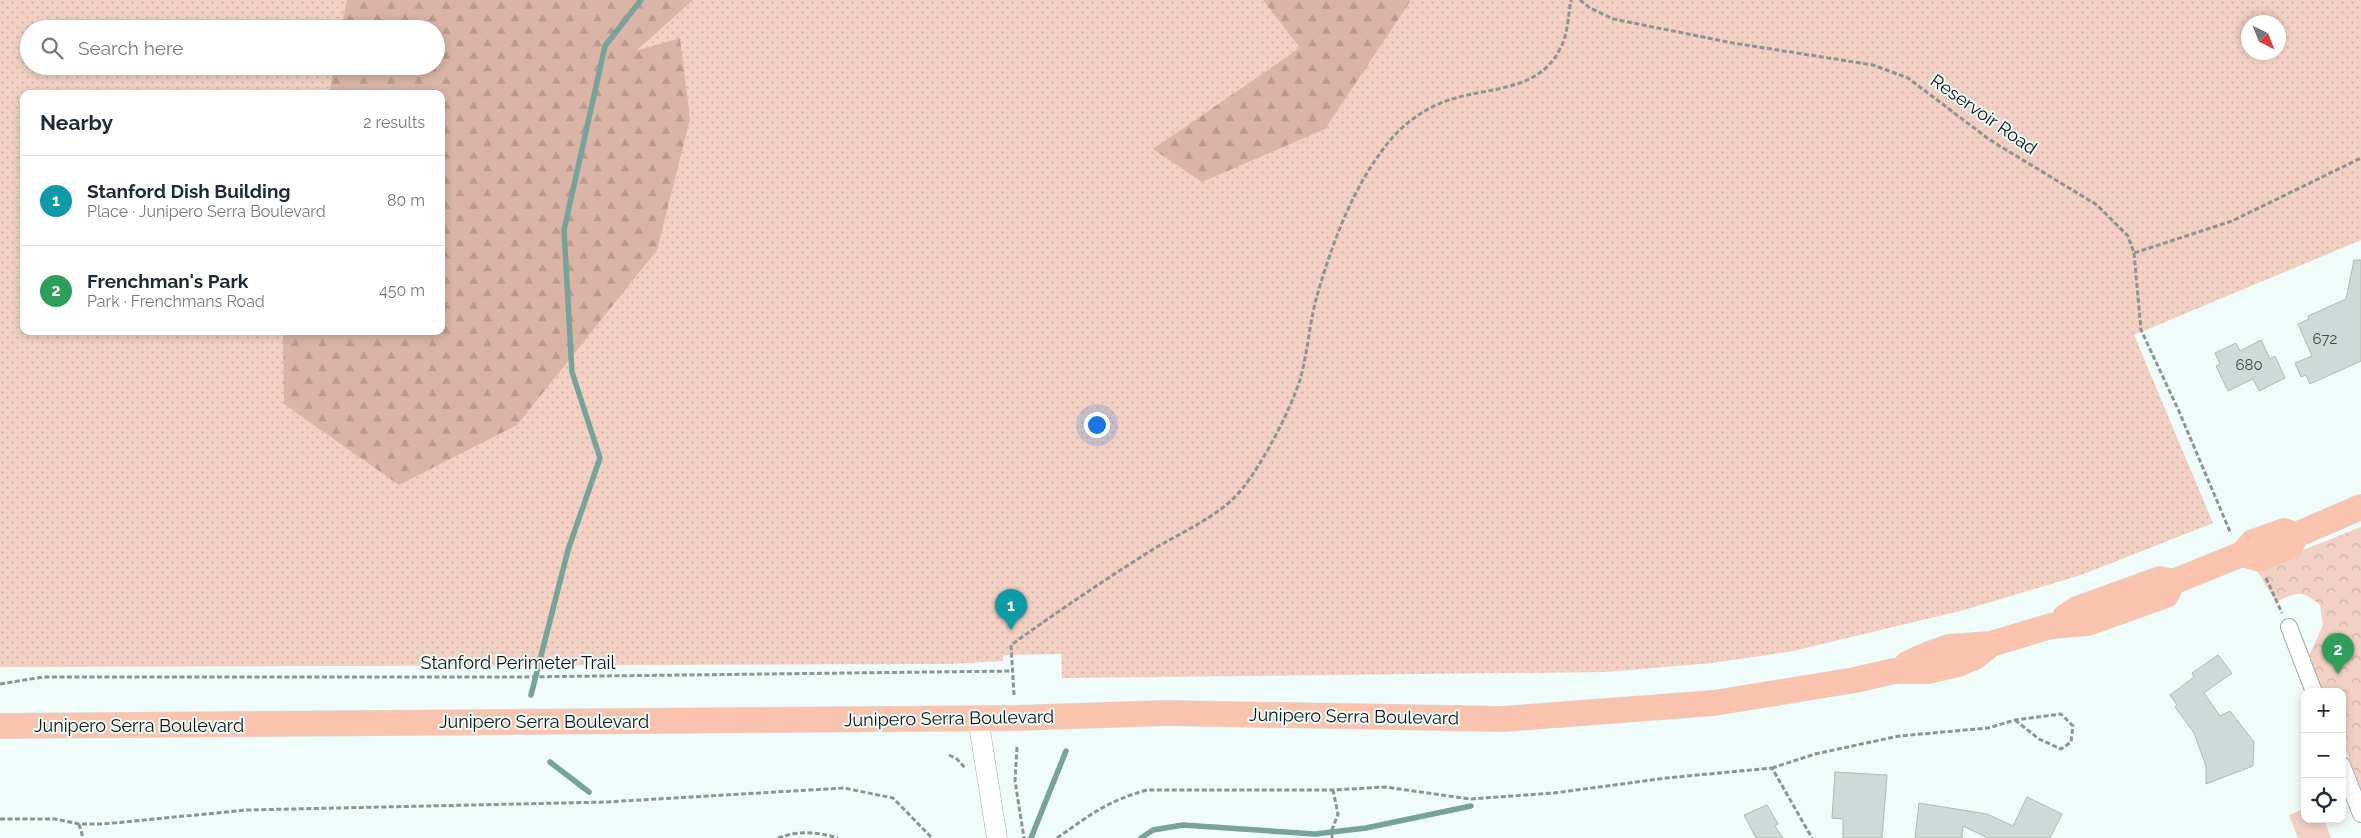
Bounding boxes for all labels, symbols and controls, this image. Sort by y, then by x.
north arrow [2241,15,2286,60]
search box [20,20,445,75]
icon: search [38,34,66,62]
text: Search here [78,37,184,59]
street label: Reservoir Road [1927,70,2041,158]
text: Nearby [40,110,113,135]
text: 2 results [363,113,425,132]
text: Stanford Dish Building [87,180,290,202]
text: 1 [52,191,60,210]
text: 80 m [387,191,425,210]
text: Place · Junipero Serra Boulevard [87,202,326,221]
text: Frenchman's Park [87,270,248,292]
text: 2 [51,281,61,300]
text: 450 m [379,281,425,300]
text: Park · Frenchmans Road [87,292,265,311]
house number: 672 [2313,330,2338,348]
house number: 680 [2235,356,2263,374]
your location [1084,412,1110,438]
pin: 1 [995,589,1027,630]
pin: 2 [2322,633,2354,674]
street label: Stanford Perimeter Trail [421,652,615,673]
map controls [2301,688,2346,823]
button: + [2301,688,2346,733]
street label: Junipero Serra Boulevard [1249,704,1459,728]
street label: Junipero Serra Boulevard [844,706,1054,730]
street label: Junipero Serra Boulevard [439,711,649,732]
street label: Junipero Serra Boulevard [34,715,244,736]
button: − [2301,733,2346,778]
button: locate [2301,778,2346,823]

